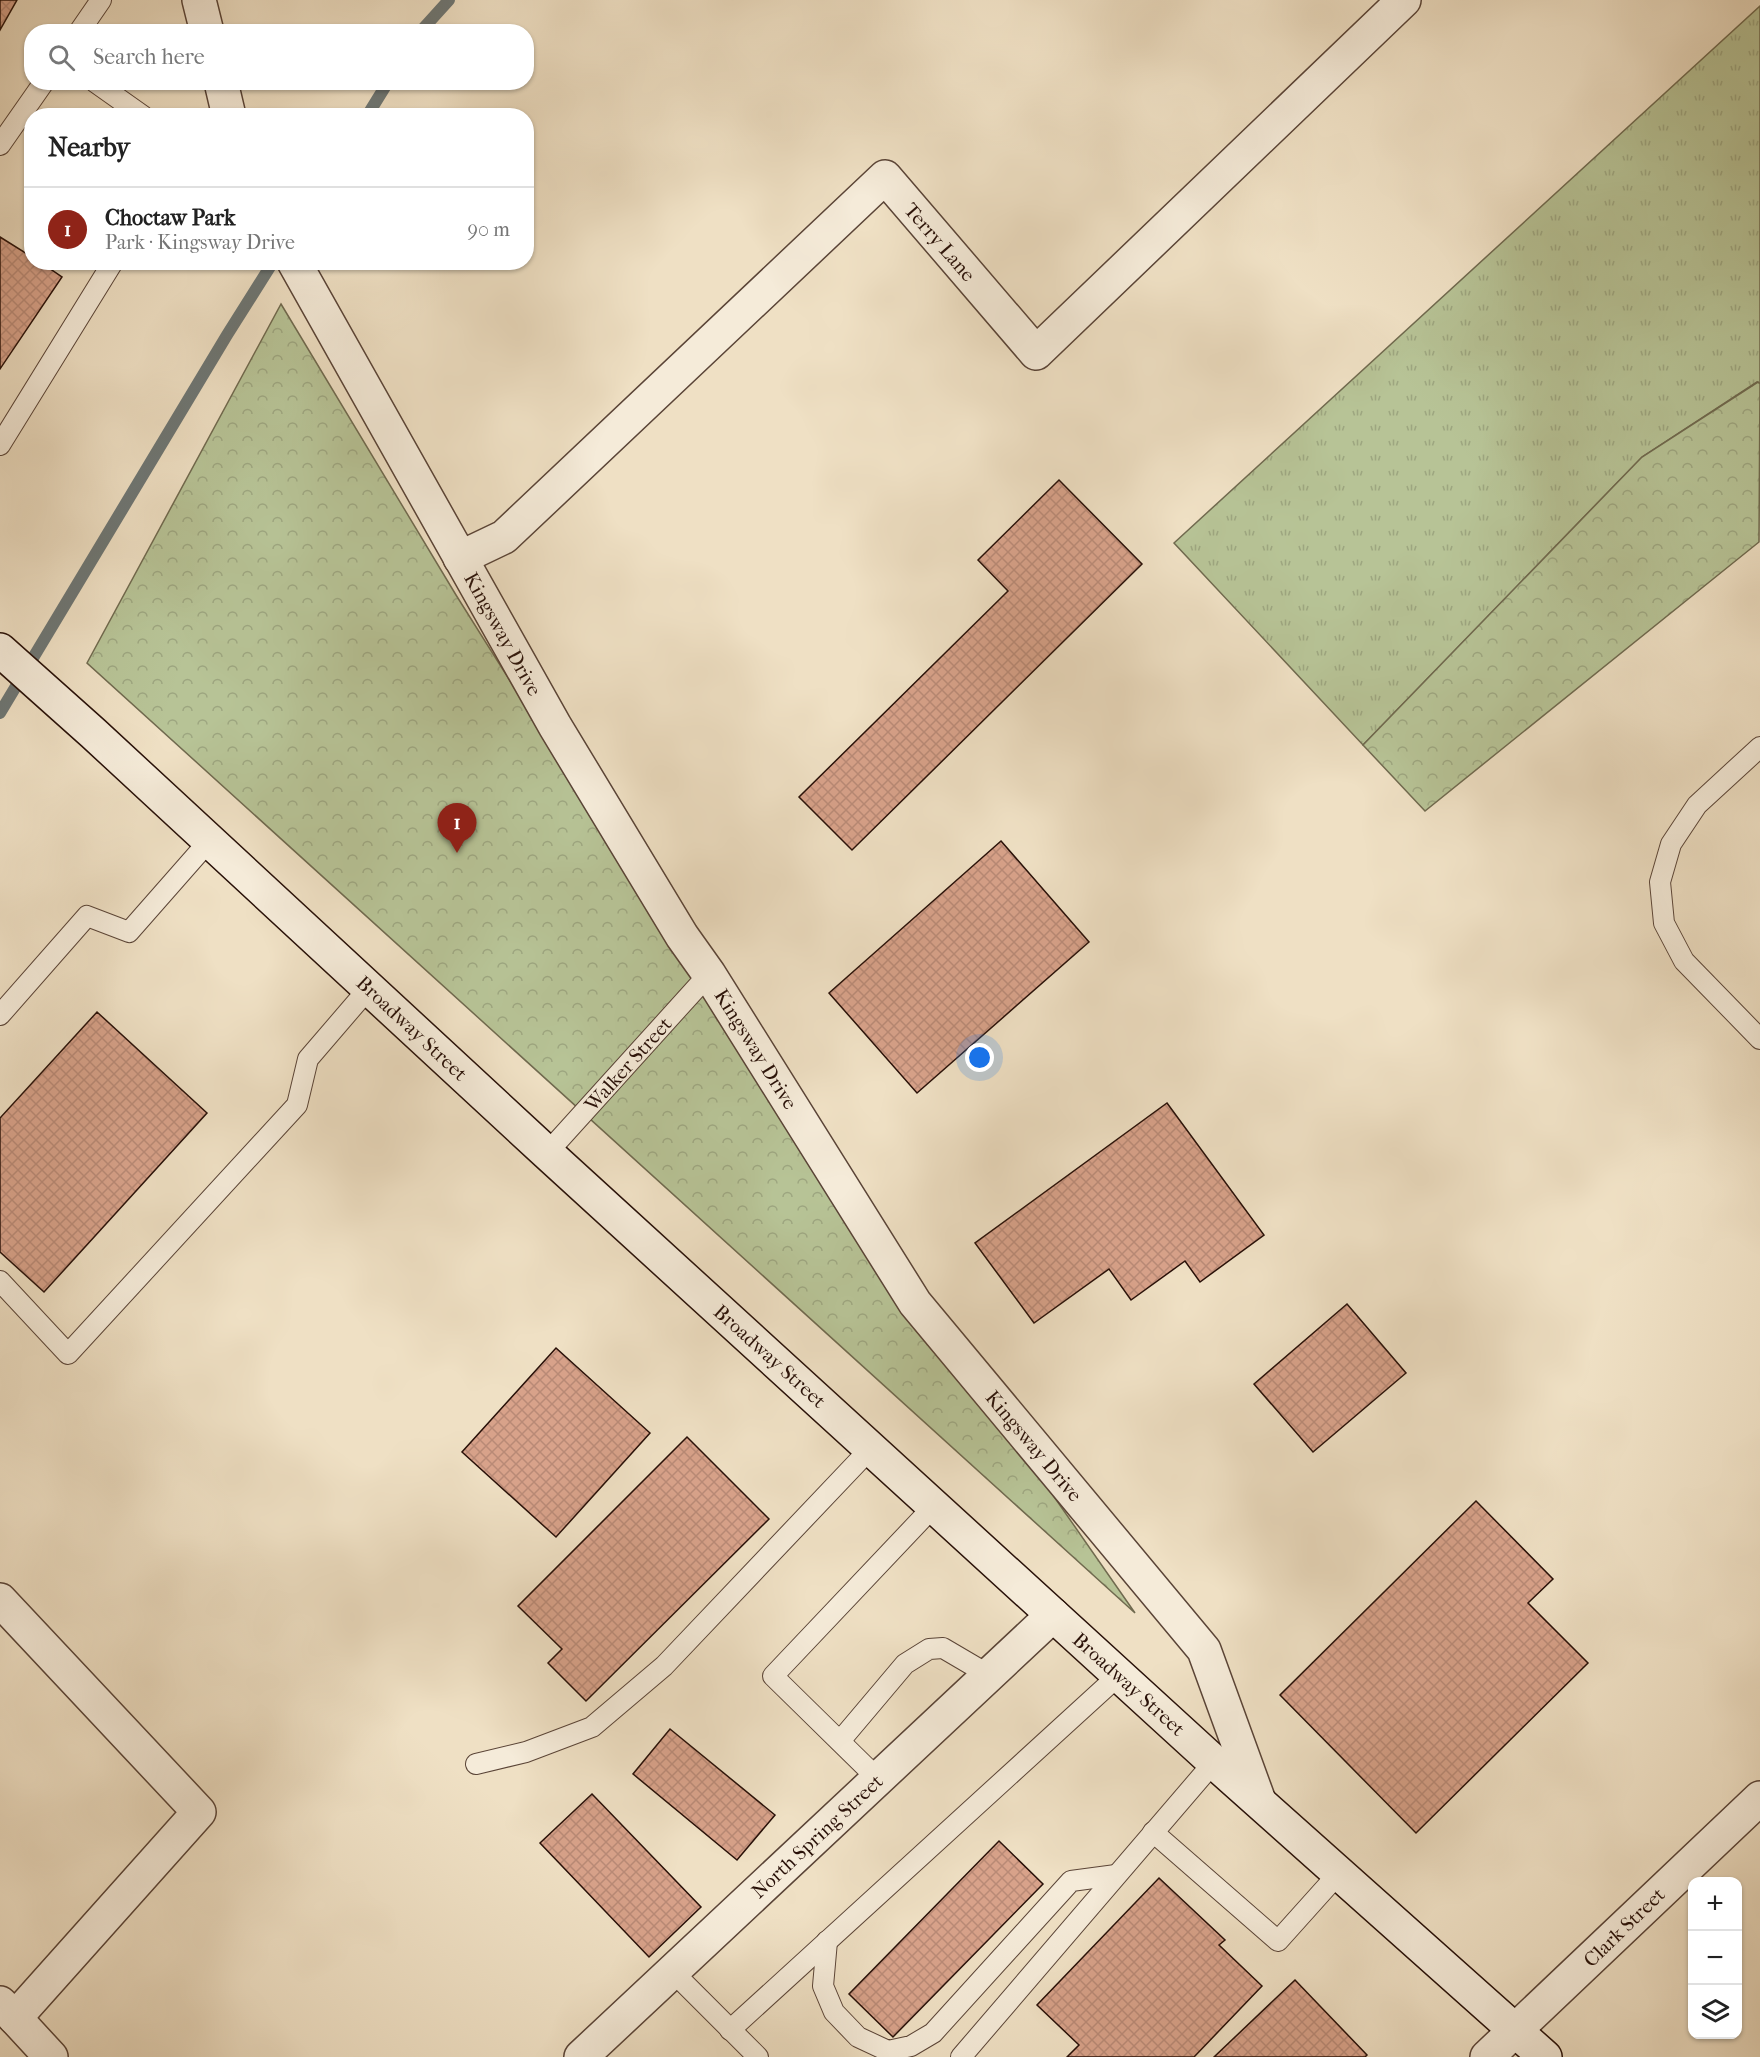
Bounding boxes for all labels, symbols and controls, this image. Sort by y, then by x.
search box [24,24,534,90]
icon: search [45,41,78,74]
text: Search here [93,44,205,70]
text: Nearby [48,132,130,163]
street label: Terry Lane [899,198,980,286]
text: Choctaw Park [105,205,235,231]
text: 1 [64,218,71,241]
text: 90 m [468,218,510,241]
text: Park · Kingsway Drive [105,231,295,254]
street label: Kingsway Drive [459,569,546,700]
pin: 1 [438,804,476,853]
street label: Broadway Street [352,971,472,1085]
street label: Kingsway Drive [709,985,802,1114]
street label: Walker Street [580,1013,677,1117]
your location [965,1043,994,1072]
street label: Broadway Street [709,1300,830,1413]
street label: Kingsway Drive [981,1386,1087,1506]
street label: Broadway Street [1068,1628,1189,1741]
street label: North Spring Street [747,1770,888,1903]
map controls [1688,1877,1742,2039]
button: + [1688,1877,1742,1931]
street label: Clark Street [1579,1883,1670,1972]
button: − [1688,1931,1742,1985]
button: layers [1688,1985,1742,2039]

